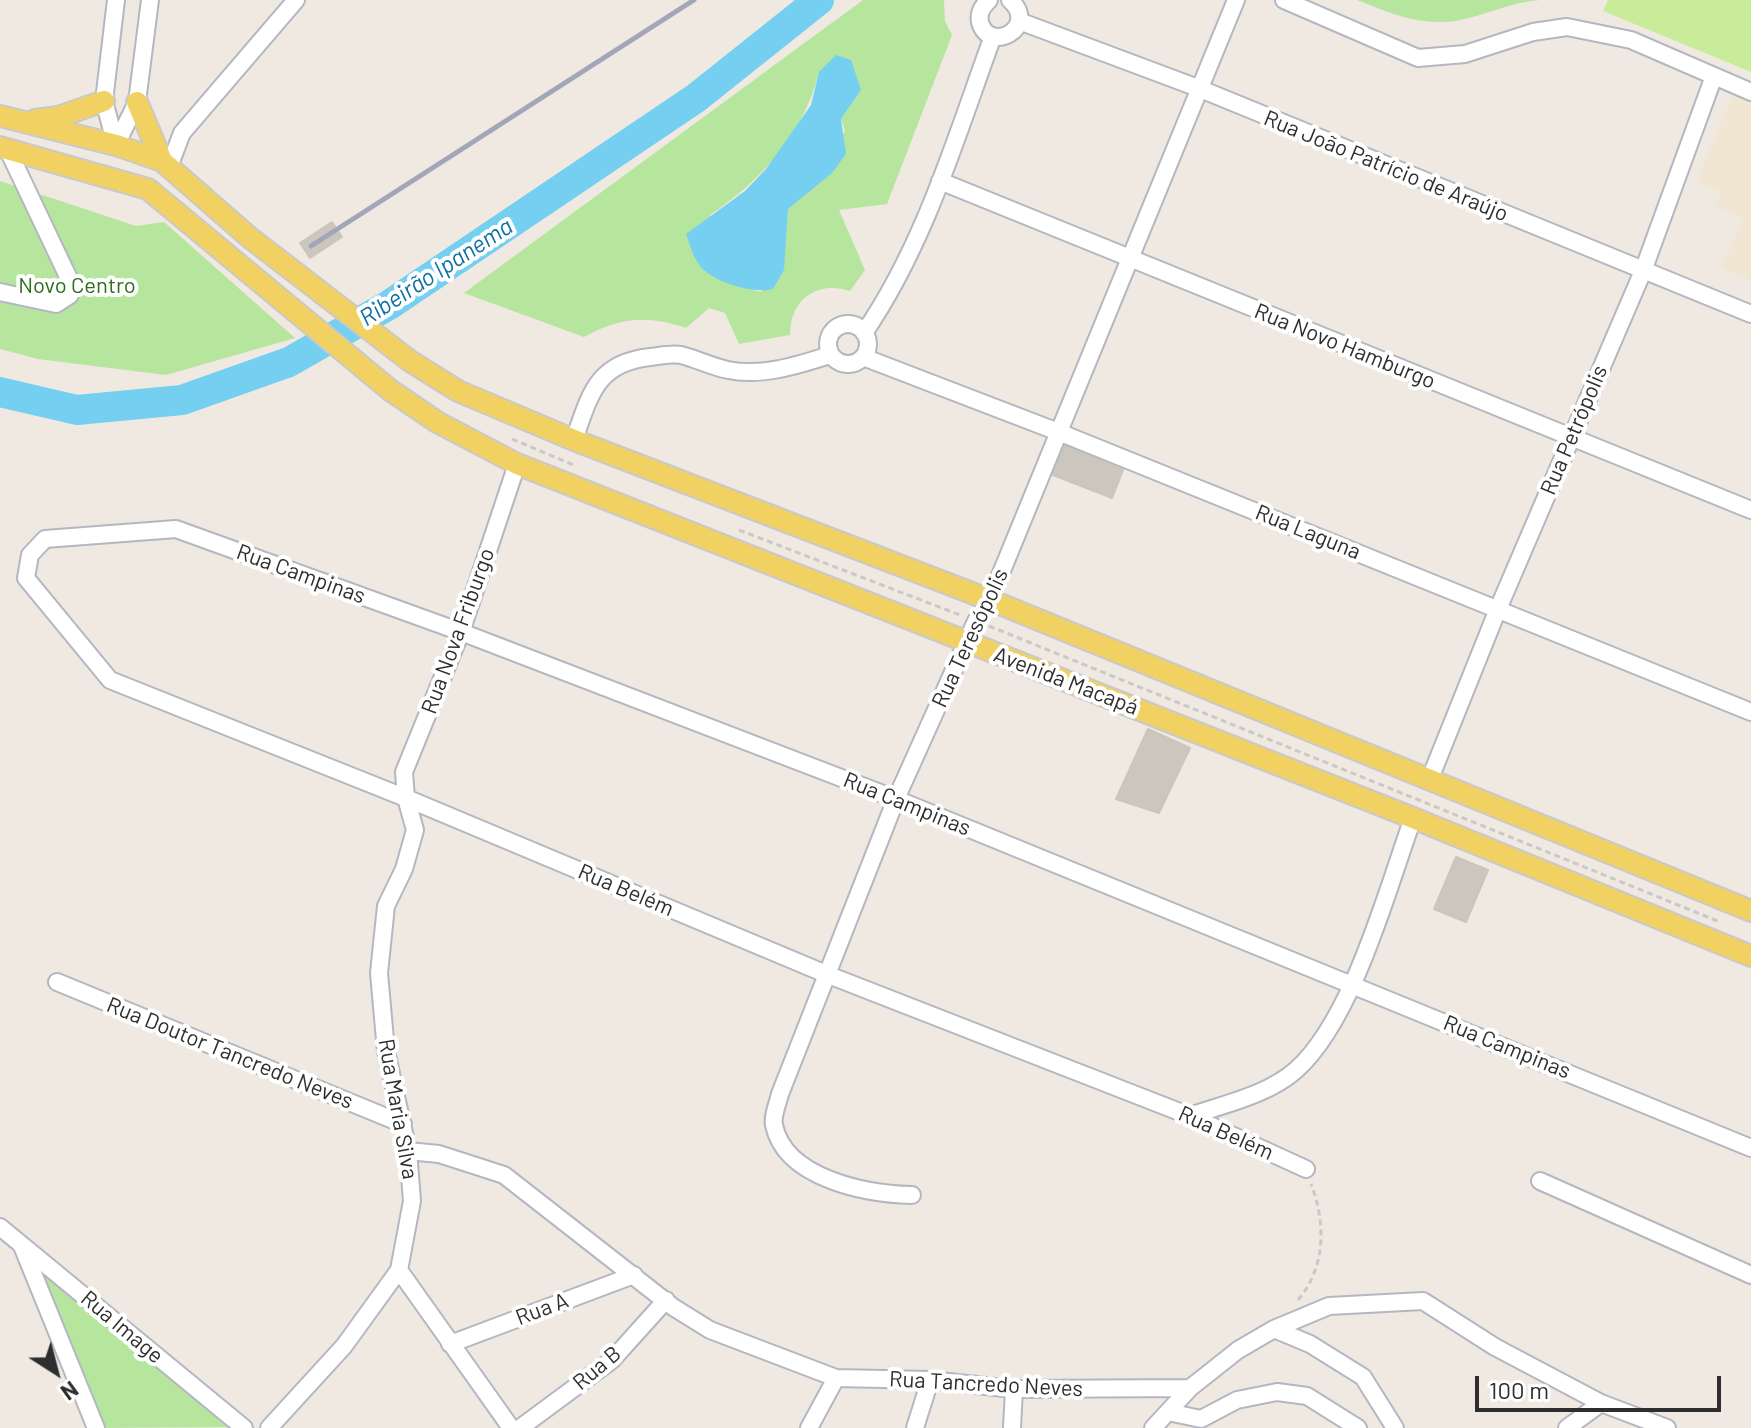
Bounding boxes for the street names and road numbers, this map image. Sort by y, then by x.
street label: Rua João Patrício de Araújo [1260,105,1512,227]
street label: Rua Novo Hamburgo [1251,298,1439,394]
street label: Rua Petrópolis [1535,361,1613,499]
street label: Rua Laguna [1251,499,1365,565]
street label: Rua Campinas [233,539,369,609]
street label: Rua Nova Friburgo [416,545,500,717]
street label: Rua Teresópolis [926,564,1014,712]
street label: Avenida Macapá [990,641,1142,721]
street label: Rua Campinas [839,766,975,842]
street label: Rua Belém [574,858,678,922]
street label: Rua Doutor Tancredo Neves [103,991,357,1115]
street label: Rua Campinas [1439,1009,1575,1085]
street label: Rua Maria Silva [373,1037,423,1181]
street label: Rua Belém [1174,1100,1278,1166]
street label: Rua Image [75,1285,169,1369]
street label: Rua A [512,1287,572,1331]
street label: Rua B [568,1340,626,1396]
street label: Rua Tancredo Neves [888,1366,1084,1402]

